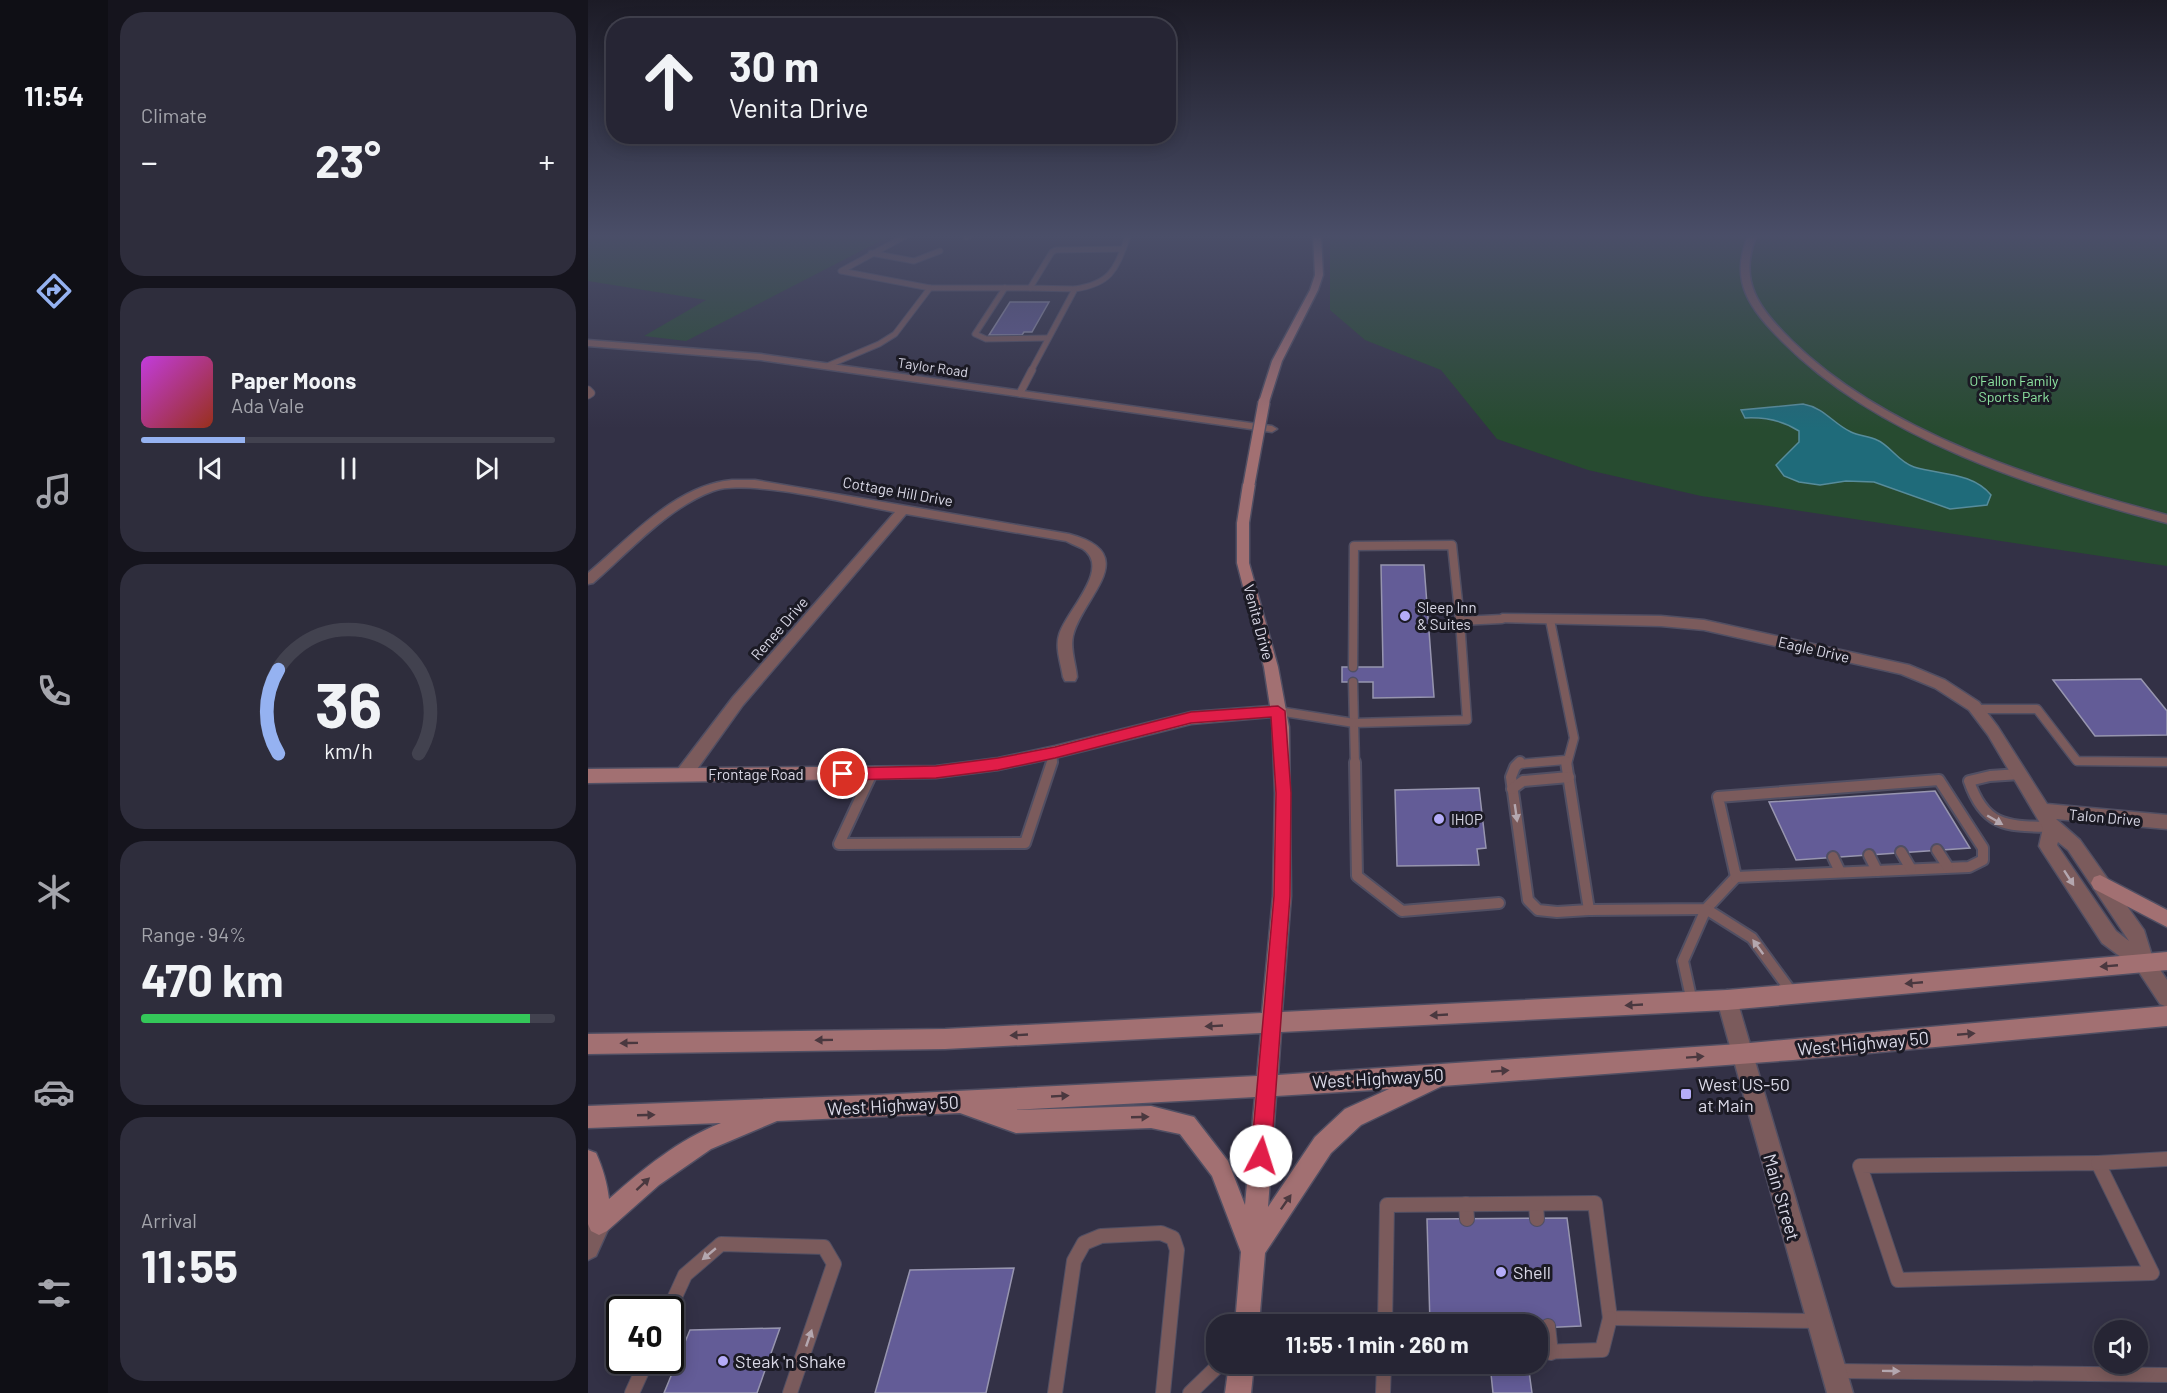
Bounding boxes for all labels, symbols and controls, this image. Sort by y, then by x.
text: 30 m [729,40,819,90]
icon: ahead [630,42,708,120]
text: 11:54 [24,79,84,111]
text: Venita Drive [729,91,869,123]
text: Climate [141,103,207,127]
text: 23° [315,133,381,187]
text: − [141,141,158,181]
text: + [538,141,555,181]
icon: directions [33,270,75,312]
street label: Taylor Road [897,354,969,380]
text: Paper Moons [231,367,356,393]
park label: O'Fallon Family Sports Park [1969,372,2059,405]
text: Ada Vale [231,393,304,417]
icon: previous [194,452,227,485]
icon: pause [332,452,365,485]
icon: next [470,452,503,485]
icon: music [33,470,75,512]
street label: Cottage Hill Drive [841,472,955,510]
street label: Venita Drive [1240,582,1278,662]
street label: Renee Drive [747,593,811,663]
place label: Sleep Inn & Suites [1417,598,1477,633]
marker: Sleep Inn & Suites [1398,609,1412,623]
street label: Eagle Drive [1777,632,1851,666]
text: 36 [314,666,382,740]
icon: phone [33,670,75,712]
text: km/h [324,738,372,763]
pin [817,748,868,799]
icon: arrive [826,757,859,790]
street label: Frontage Road [708,765,804,783]
one-way arrow [1511,804,1520,823]
street label: Talon Drive [2068,805,2142,829]
place label: IHOP [1451,810,1483,828]
marker: IHOP [1432,812,1446,826]
one-way arrow [1987,814,2003,825]
one-way arrow [2064,870,2075,887]
icon: climate [33,871,75,913]
text: Range · 94% [141,922,246,946]
one-way arrow [1753,939,1765,954]
text: 470 km [141,952,284,1006]
one-way arrow [2099,961,2118,971]
one-way arrow [1905,979,1924,988]
one-way arrow [1624,1000,1643,1009]
one-way arrow [1430,1010,1449,1019]
one-way arrow [1204,1022,1223,1031]
street label: West Highway 50 [1796,1026,1930,1060]
one-way arrow [1957,1029,1976,1039]
one-way arrow [1009,1031,1028,1040]
one-way arrow [815,1036,834,1045]
one-way arrow [620,1038,639,1048]
one-way arrow [1685,1053,1704,1062]
street label: West Highway 50 [1312,1064,1444,1092]
one-way arrow [1491,1066,1510,1076]
icon: car [33,1071,75,1113]
place label: West US-50 at Main [1698,1073,1790,1116]
marker: West US-50 at Main [1679,1087,1693,1101]
street label: West Highway 50 [827,1091,959,1119]
one-way arrow [1050,1092,1069,1101]
one-way arrow [637,1110,656,1120]
one-way arrow [1131,1113,1150,1122]
position arrow [1229,1124,1293,1188]
street label: Main Street [1759,1151,1805,1243]
one-way arrow [635,1177,650,1191]
one-way arrow [1280,1195,1292,1211]
text: Arrival [141,1208,197,1232]
text: 11:55 [141,1238,238,1292]
one-way arrow [702,1247,717,1260]
place label: Shell [1513,1261,1551,1283]
marker: Shell [1494,1265,1508,1279]
icon: filters [33,1272,75,1314]
speed limit sign: 40 [606,1296,684,1374]
map controls [2094,1320,2148,1374]
button: sound [2094,1320,2148,1374]
one-way arrow [805,1329,814,1347]
text: 11:55 · 1 min · 260 m [1285,1331,1469,1357]
place label: Steak 'n Shake [735,1350,846,1372]
marker: Steak 'n Shake [716,1354,730,1368]
one-way arrow [1882,1366,1901,1376]

